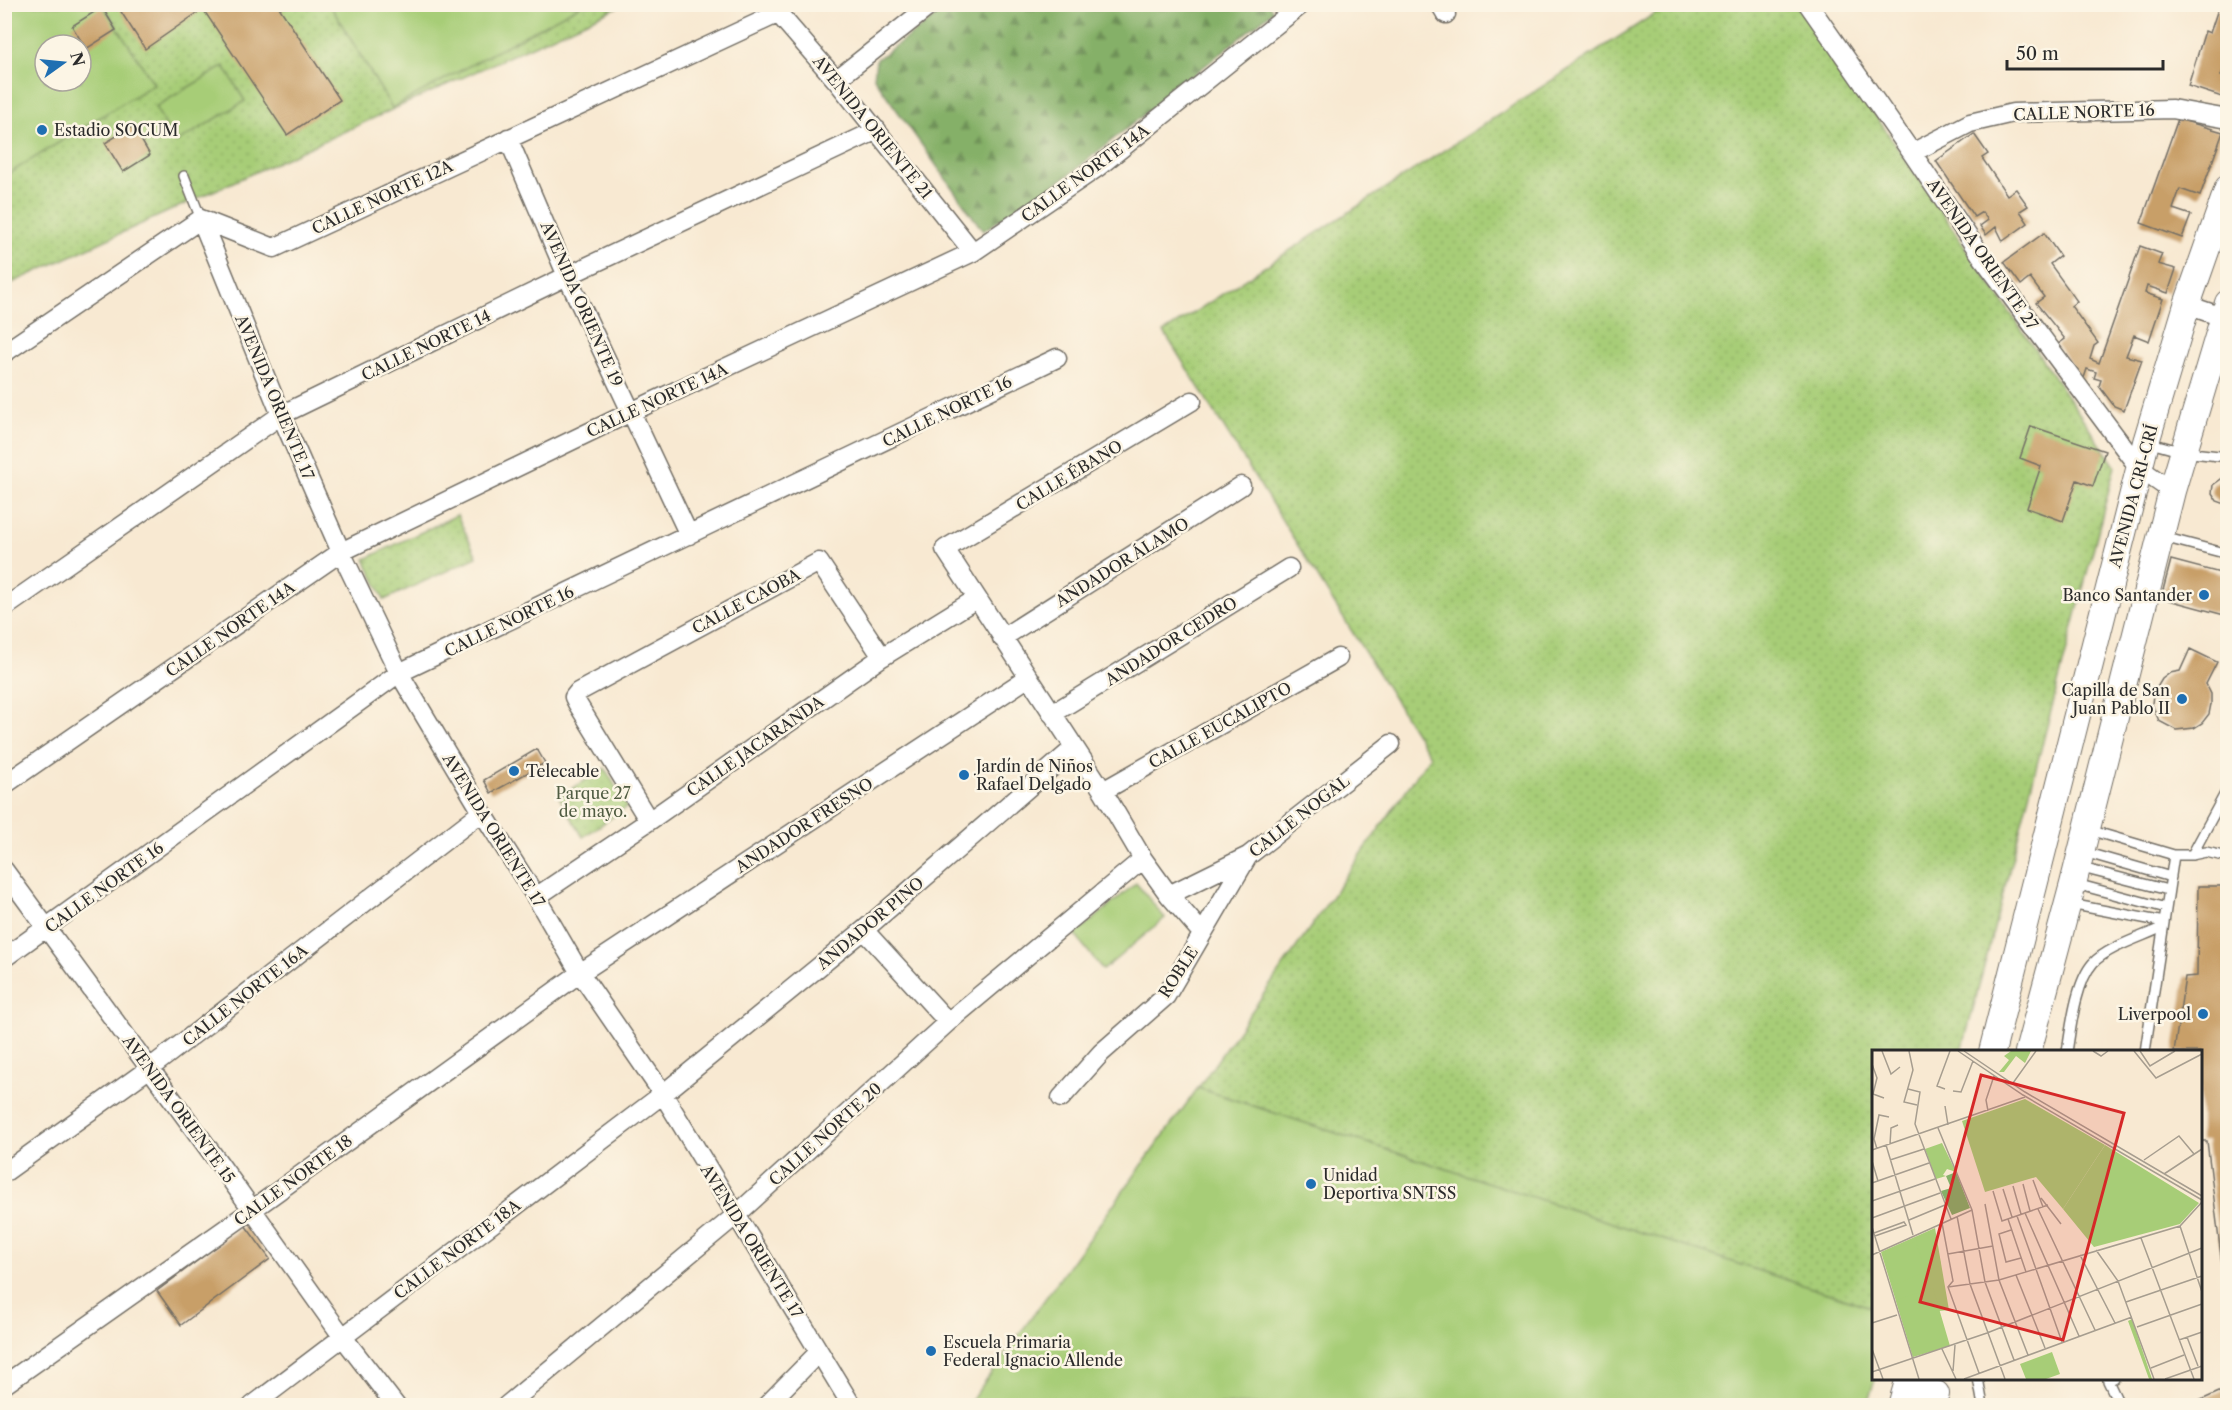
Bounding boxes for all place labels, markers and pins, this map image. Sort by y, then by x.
place label: Estadio SOCUM [54,120,178,140]
marker: Estadio SOCUM [35,123,49,137]
place label: Banco Santander [2062,585,2192,605]
marker: Banco Santander [2197,588,2211,602]
place label: Capilla de San Juan Pablo II [2062,680,2170,718]
marker: Capilla de San Juan Pablo II [2175,692,2189,706]
place label: Jardín de Niños Rafael Delgado [973,756,1093,794]
place label: Telecable [526,761,599,781]
marker: Telecable [507,764,521,778]
marker: Jardín de Niños Rafael Delgado [957,768,971,782]
place label: Liverpool [2118,1004,2191,1024]
marker: Liverpool [2196,1007,2210,1021]
place label: Unidad Deportiva SNTSS [1323,1165,1456,1203]
marker: Unidad Deportiva SNTSS [1304,1177,1318,1191]
place label: Escuela Primaria Federal Ignacio Allende [943,1332,1123,1370]
marker: Escuela Primaria Federal Ignacio Allende [924,1344,938,1358]

